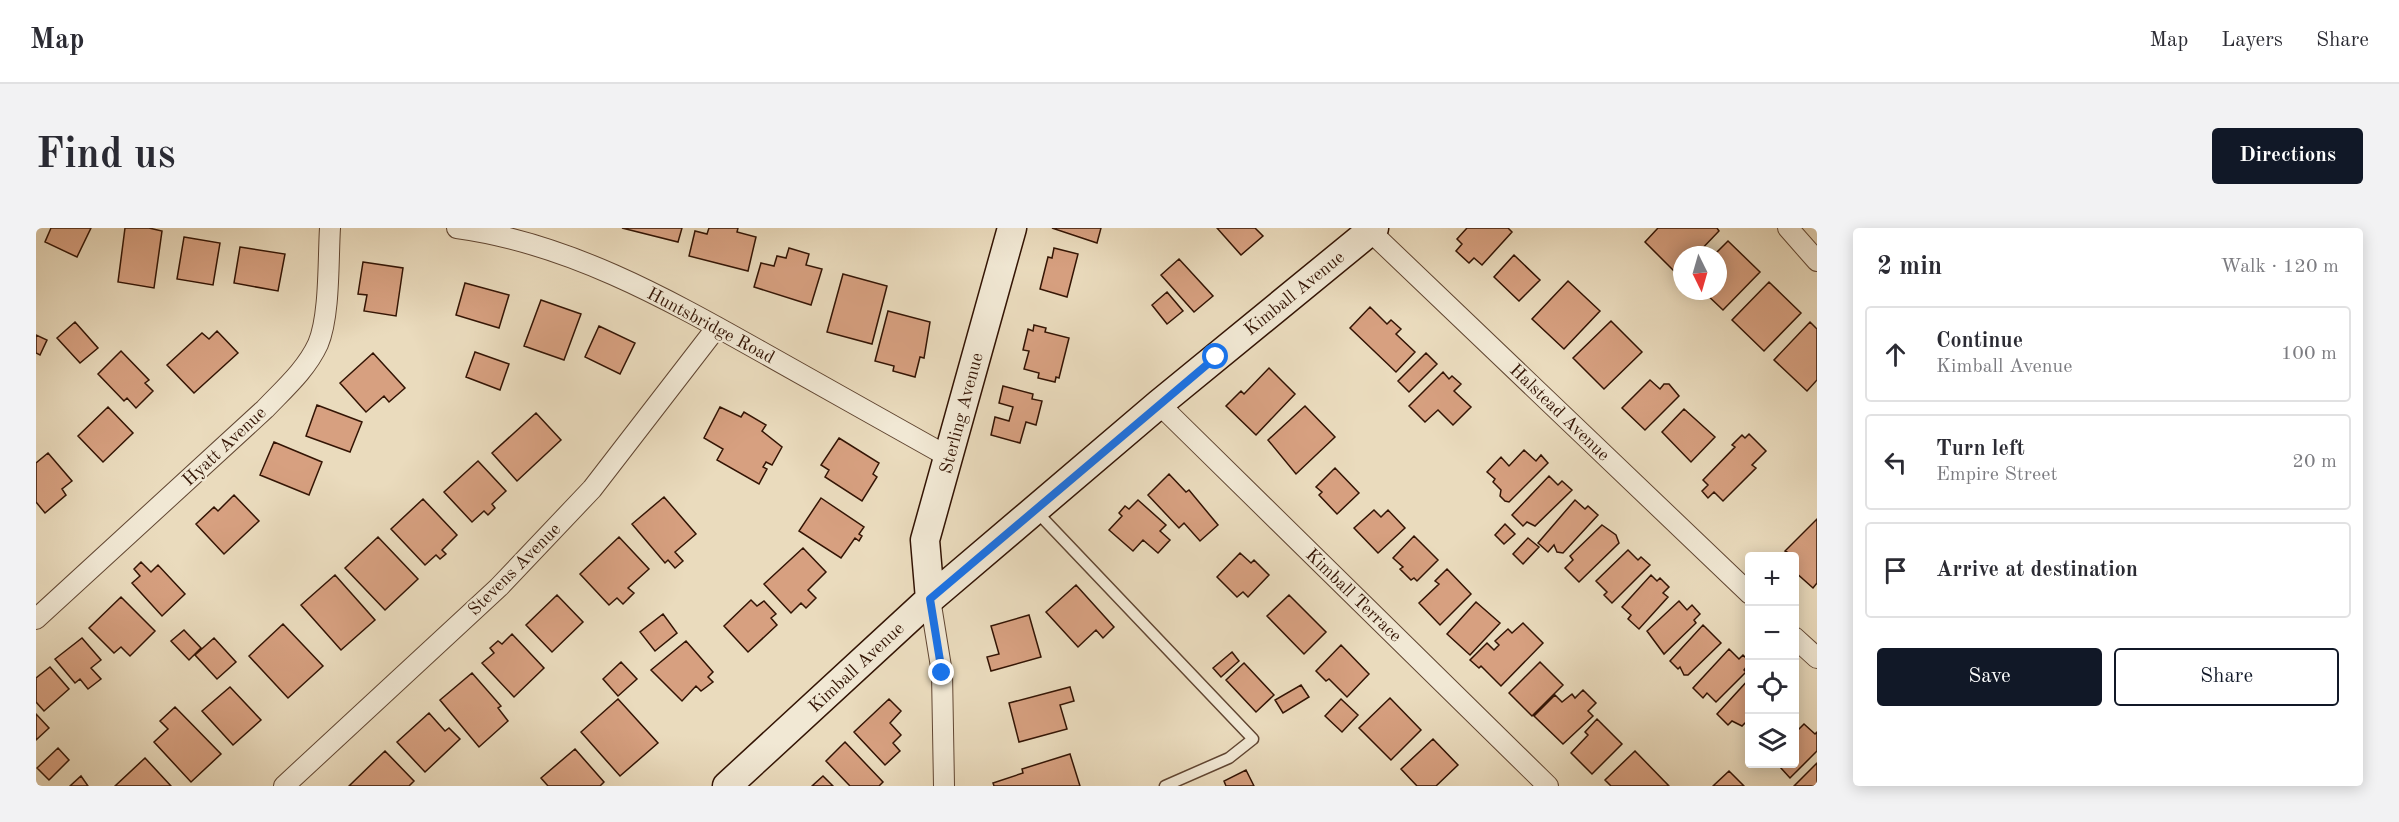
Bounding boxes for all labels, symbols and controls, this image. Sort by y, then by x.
text: Map [30,27,84,55]
text: Map [2149,30,2188,51]
text: Layers [2221,30,2283,51]
text: Share [2316,30,2369,51]
button: Directions [2212,128,2363,184]
text: Find us [36,135,175,177]
north arrow [1673,246,1727,300]
street label: Kimball Avenue [1241,248,1348,339]
text: 2 min [1877,254,1942,280]
text: Walk · 120 m [2220,257,2339,277]
street label: Huntsbridge Road [644,285,777,367]
text: Continue [1936,330,2023,352]
icon: ahead [1879,338,1912,371]
route start [1202,343,1228,369]
text: 100 m [2281,344,2337,364]
street label: Sterling Avenue [937,351,987,476]
text: Kimball Avenue [1936,357,2072,377]
street label: Halstead Avenue [1506,361,1613,465]
street label: Hyatt Avenue [179,404,270,490]
text: Turn left [1936,438,2025,460]
icon: left [1879,446,1912,479]
text: 20 m [2292,452,2337,472]
text: Empire Street [1936,465,2057,485]
street label: Stevens Avenue [465,520,564,619]
street label: Kimball Terrace [1302,546,1405,646]
map controls [1745,552,1799,768]
button: + [1745,552,1799,606]
icon: arrive [1879,554,1912,587]
text: Arrive at destination [1936,559,2138,581]
button: − [1745,606,1799,660]
street label: Kimball Avenue [806,619,908,716]
button: Save [1877,648,2102,706]
button: Share [2114,648,2339,706]
route end [928,659,954,685]
button: locate [1745,660,1799,714]
button: layers [1745,714,1799,768]

